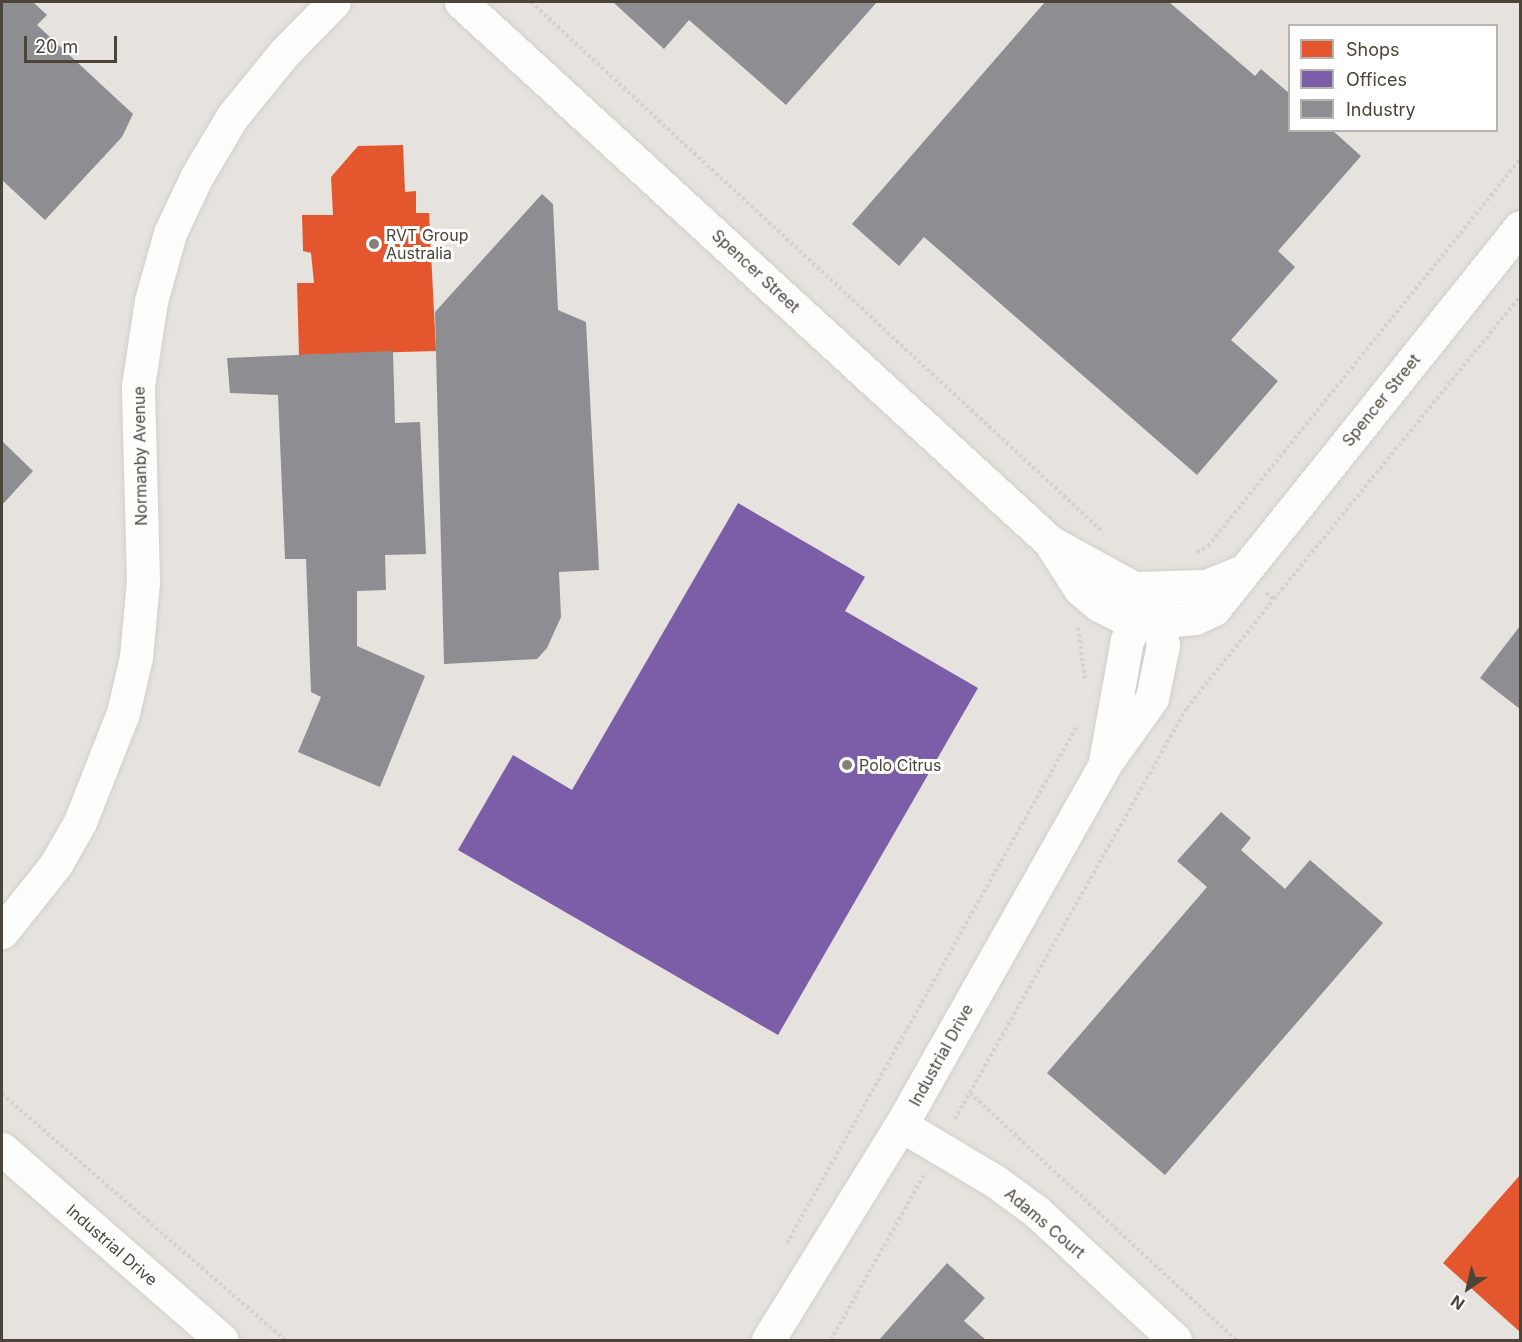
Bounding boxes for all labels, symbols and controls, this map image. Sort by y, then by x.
scale bar [27,24,120,62]
legend [1288,24,1498,132]
text: 20 m [35,36,78,57]
text: Shops [1346,39,1400,60]
text: Offices [1346,69,1407,90]
text: Industry [1346,99,1416,120]
place label: RVT Group Australia [386,225,468,263]
street label: Spencer Street [708,225,804,317]
marker: RVT Group Australia [367,237,381,251]
street label: Spencer Street [1338,350,1424,450]
street label: Normanby Avenue [129,386,151,526]
place label: Polo Citrus [859,755,941,775]
marker: Polo Citrus [840,758,854,772]
street label: Industrial Drive [905,1001,977,1109]
street label: Adams Court [1001,1184,1089,1262]
street label: Industrial Drive [63,1200,161,1290]
north arrow [1438,1258,1498,1318]
text: N [1447,1291,1468,1314]

